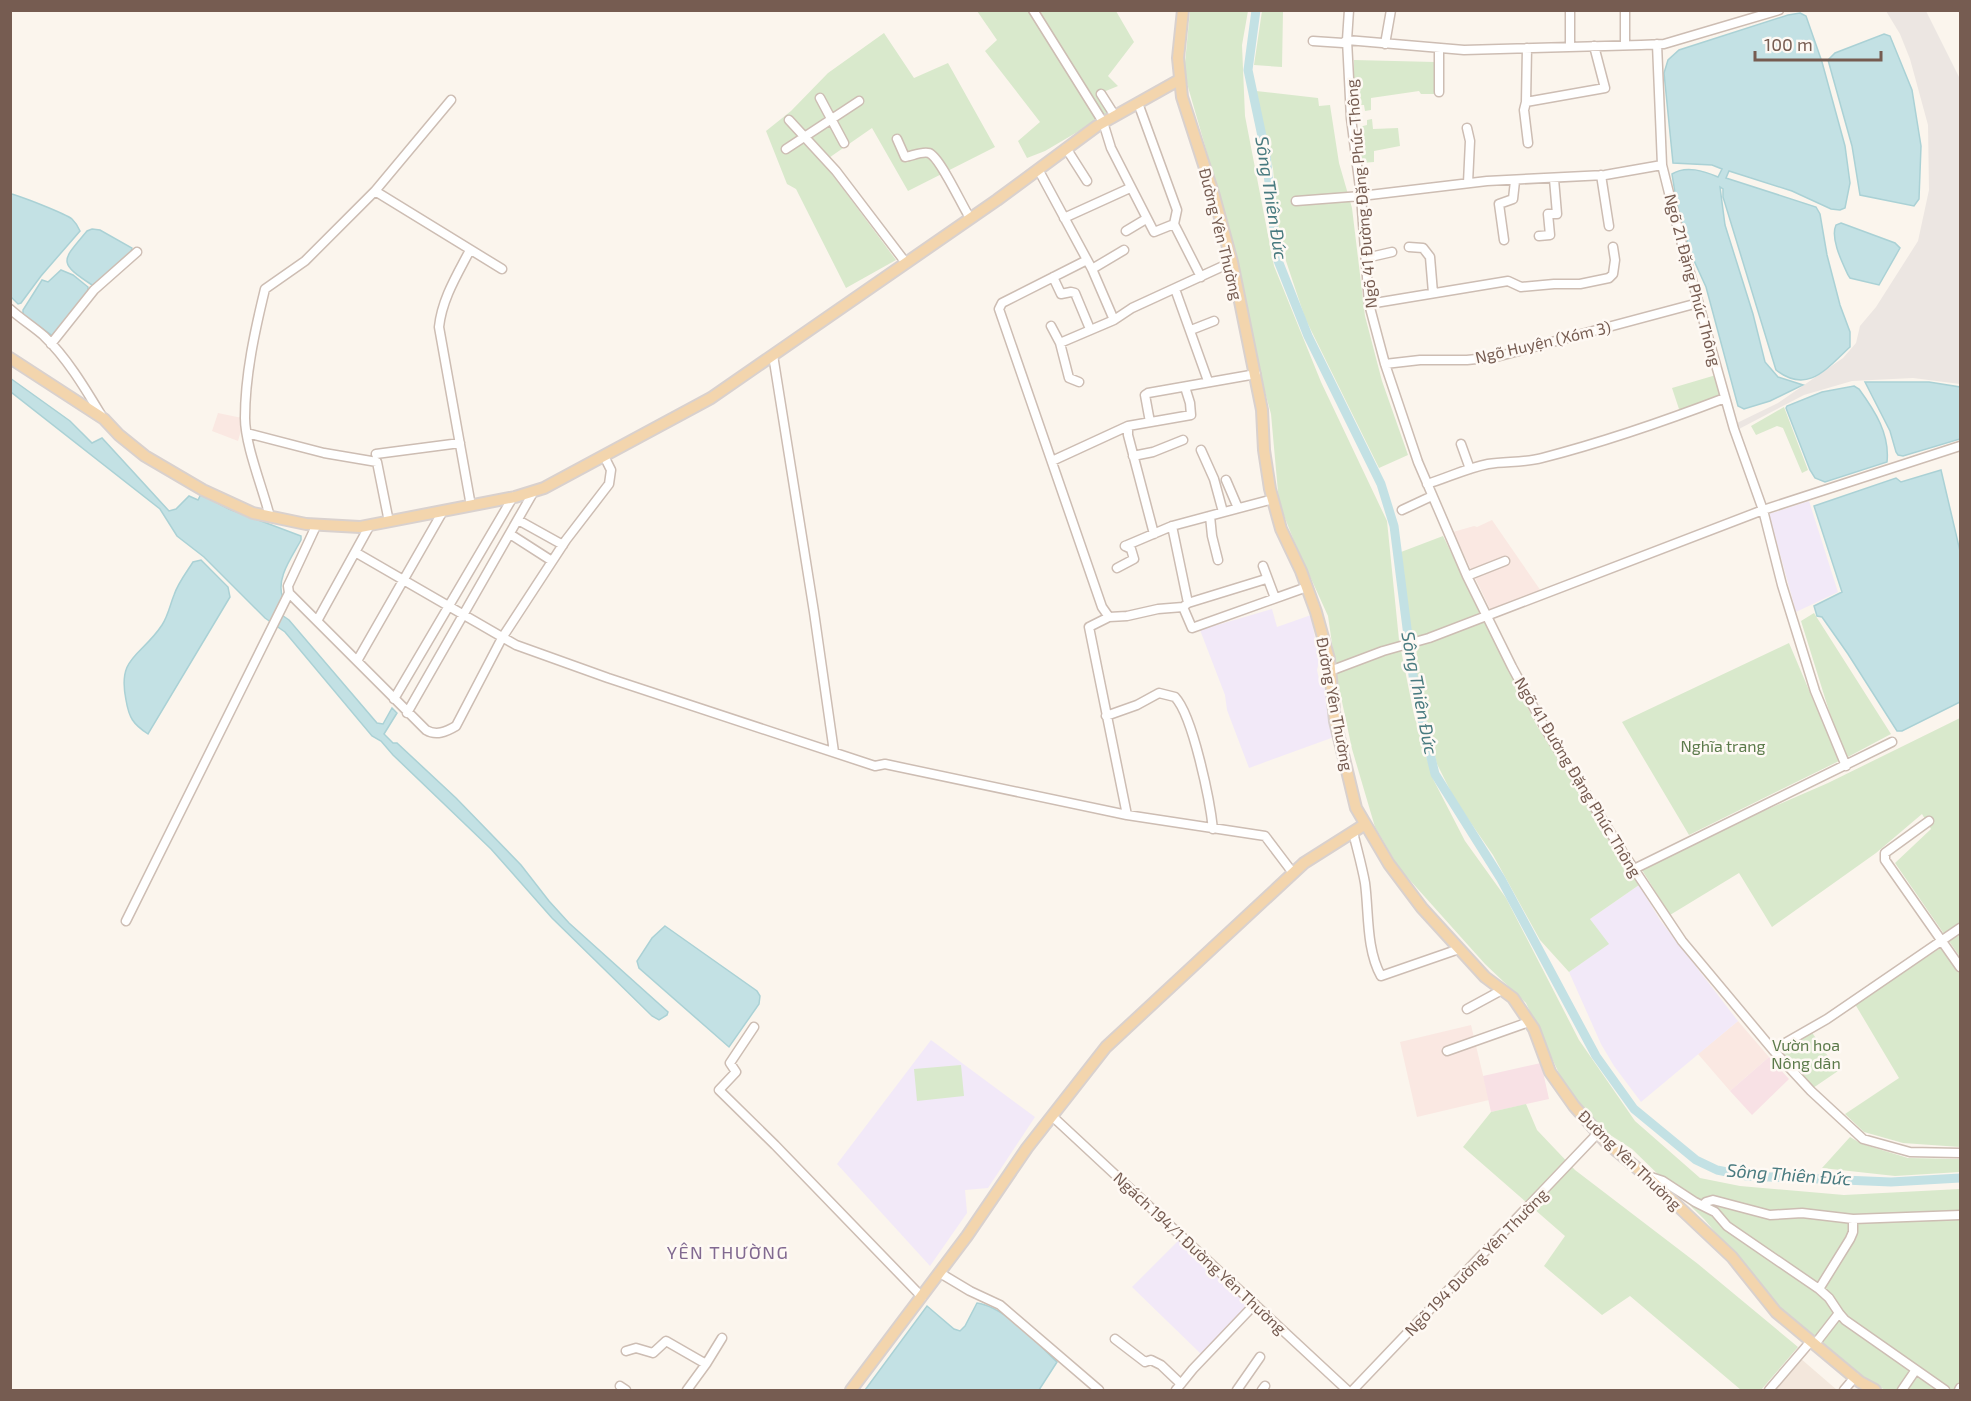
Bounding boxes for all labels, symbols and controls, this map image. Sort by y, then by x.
scale bar [1755,24,1881,62]
text: 100 m [1764,33,1813,55]
street label: Ngõ 41 Đường Đặng Phúc Thông [1341,79,1380,309]
water label: Sông Thiên Đức [1251,134,1293,262]
street label: Đường Yên Thường [1196,166,1247,302]
street label: Ngõ 21 Đặng Phúc Thông [1661,192,1726,368]
street label: Ngõ Huyện (Xóm 3) [1473,317,1613,366]
water label: Sông Thiên Đức [1397,629,1443,757]
street label: Đường Yên Thường [1313,636,1358,772]
street label: Ngõ 41 Đường Đặng Phúc Thông [1511,673,1646,880]
park label: Nghĩa trang [1680,736,1766,755]
park label: Vườn hoa Nông dân [1771,1035,1841,1072]
street label: Đường Yên Thường [1575,1106,1686,1214]
water label: Sông Thiên Đức [1726,1159,1853,1189]
street label: Ngách 194/1 Đường Yên Thường [1110,1168,1291,1338]
street label: Ngõ 194 Đường Yên Thường [1400,1184,1551,1339]
district label: YÊN THƯỜNG [667,1241,789,1263]

